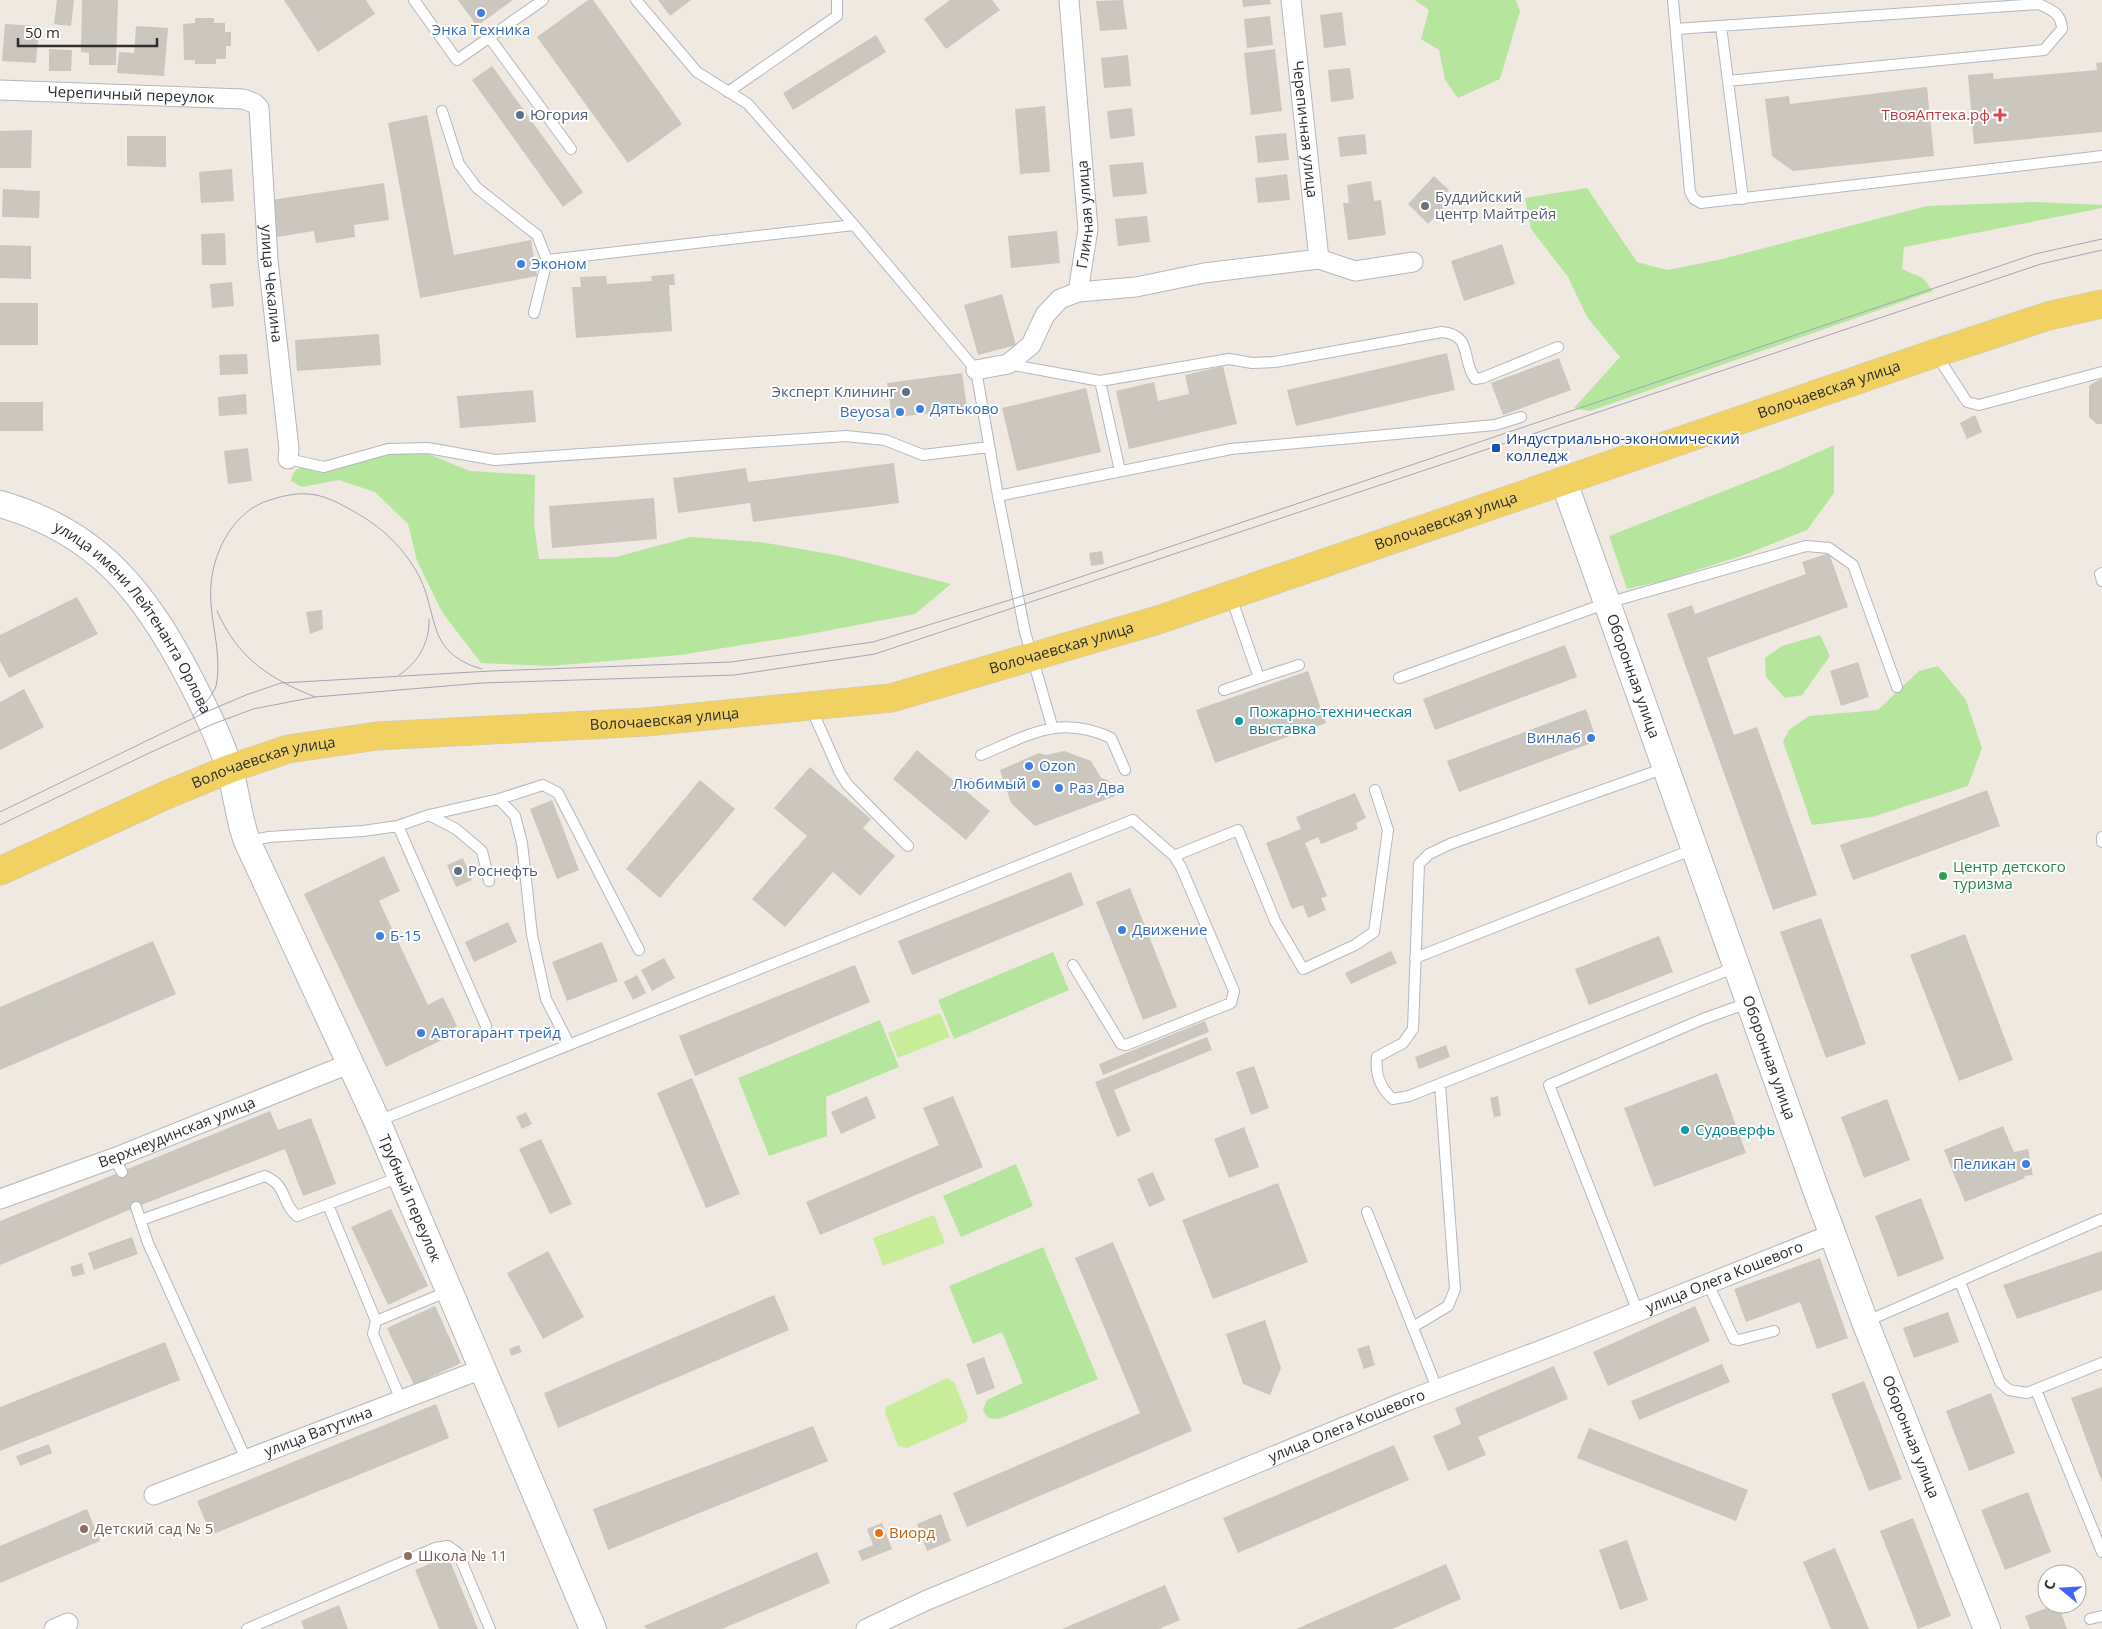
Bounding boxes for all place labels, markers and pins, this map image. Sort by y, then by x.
marker: Энка Техника [475,7,487,19]
place label: Энка Техника [432,19,530,39]
place label: Югория [530,104,588,124]
place label: ТвояАптека.рф [1882,104,1990,124]
marker: Югория [514,109,526,121]
marker: ТвояАптека.рф [1994,109,2006,121]
place label: Буддийский центр Майтрейя [1435,186,1556,223]
marker: Буддийский центр Майтрейя [1419,200,1431,212]
place label: Эконом [531,253,587,273]
marker: Эконом [515,258,527,270]
place label: Эксперт Клининг [771,381,897,401]
marker: Эксперт Клининг [900,386,912,398]
place label: Дятьково [930,398,999,418]
place label: Beyosa [840,401,890,421]
marker: Дятьково [914,403,926,415]
marker: Beyosa [894,406,906,418]
place label: Индустриально-экономический колледж [1506,428,1740,465]
marker: Индустриально-экономический колледж [1490,442,1502,454]
place label: Пожарно-техническая выставка [1249,701,1412,738]
marker: Пожарно-техническая выставка [1233,715,1245,727]
place label: Винлаб [1526,727,1581,747]
marker: Винлаб [1585,732,1597,744]
place label: Ozon [1039,755,1076,775]
marker: Ozon [1023,760,1035,772]
place label: Любимый [953,773,1026,793]
place label: Раз Два [1069,777,1125,797]
marker: Любимый [1030,778,1042,790]
marker: Раз Два [1053,782,1065,794]
place label: Центр детского туризма [1953,856,2066,893]
place label: Роснефть [468,860,538,880]
marker: Роснефть [452,865,464,877]
marker: Центр детского туризма [1937,870,1949,882]
place label: Движение [1132,919,1207,939]
marker: Движение [1116,924,1128,936]
place label: Б-15 [390,925,421,945]
marker: Б-15 [374,930,386,942]
place label: Автогарант трейд [431,1022,561,1042]
marker: Автогарант трейд [415,1027,427,1039]
place label: Судоверфь [1695,1119,1776,1139]
marker: Судоверфь [1679,1124,1691,1136]
place label: Пеликан [1953,1153,2016,1173]
marker: Пеликан [2020,1158,2032,1170]
place label: Детский сад № 5 [94,1518,213,1538]
place label: Виорд [889,1522,935,1542]
marker: Детский сад № 5 [78,1523,90,1535]
marker: Виорд [873,1527,885,1539]
place label: Школа № 11 [418,1545,507,1565]
marker: Школа № 11 [402,1550,414,1562]

